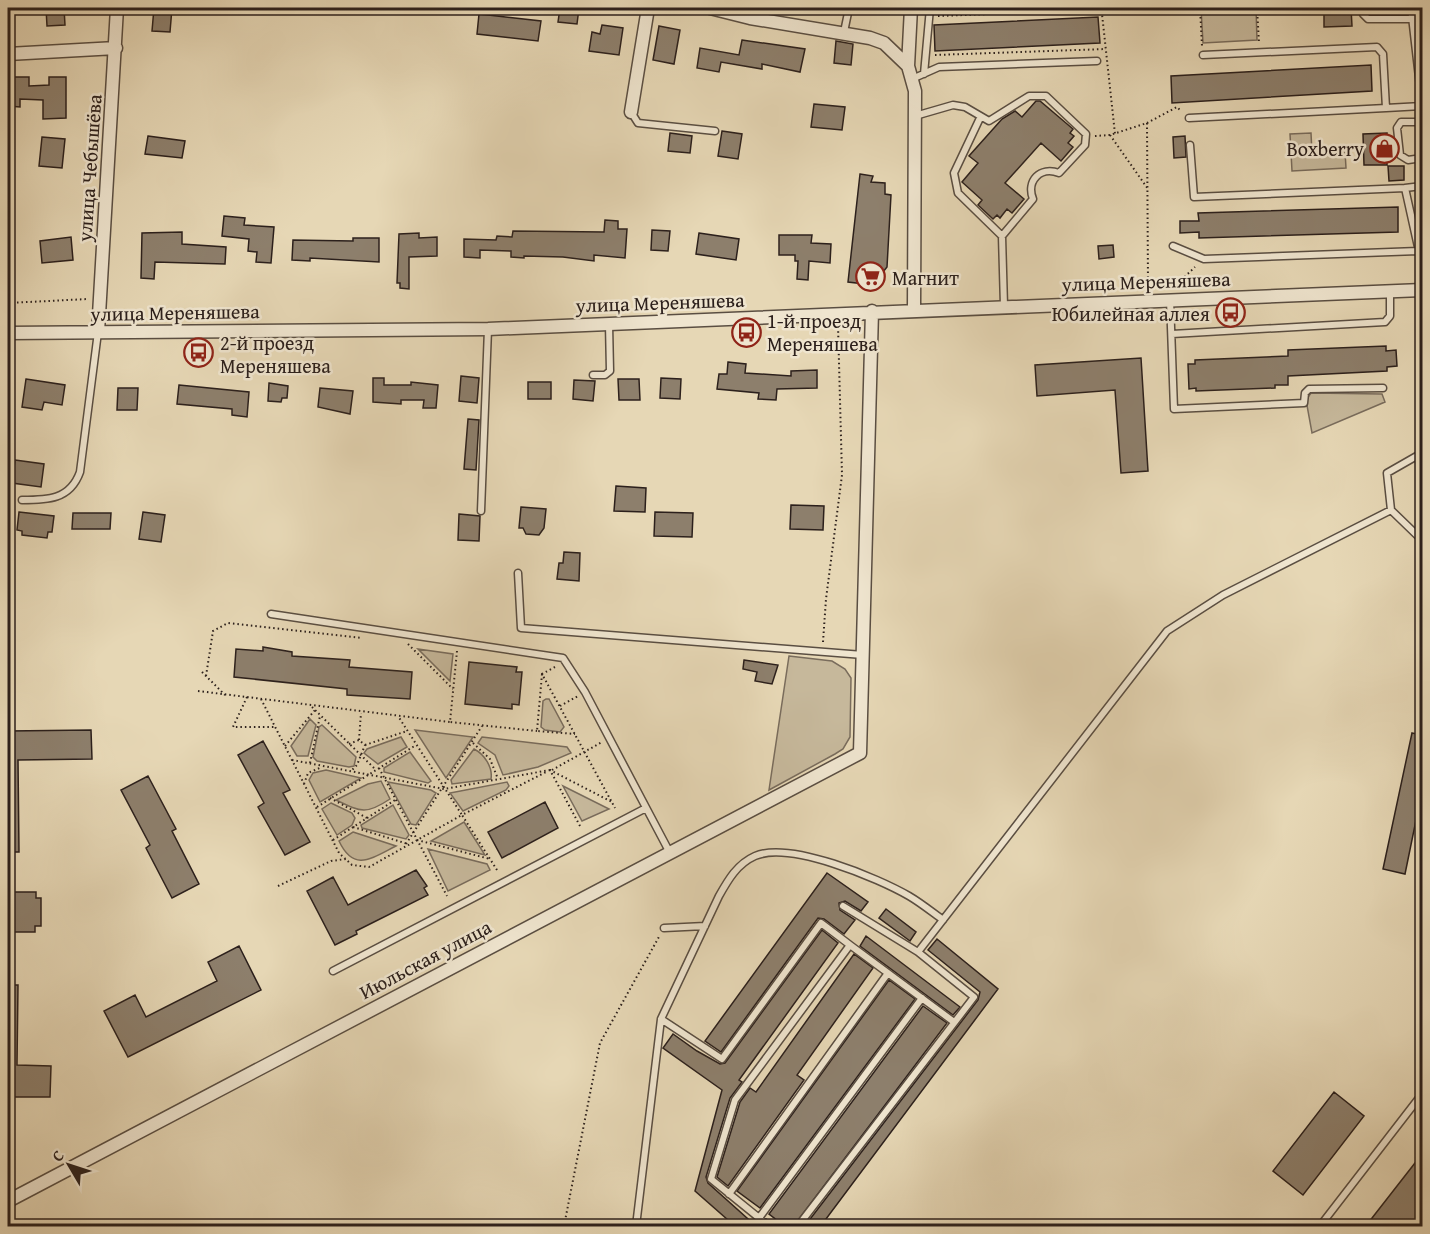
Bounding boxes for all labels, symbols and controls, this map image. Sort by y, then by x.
street label: улица Чебышёва [69,93,109,244]
shop icon: Boxberry [1369,132,1401,164]
place label: Boxberry [1286,134,1364,163]
supermarket icon: Магнит [855,261,887,293]
place label: Магнит [892,263,959,292]
street label: улица Мереняшева [1060,264,1232,298]
street label: улица Мереняшева [574,285,746,319]
street label: улица Мереняшева [89,296,260,328]
bus stop icon: Юбилейная аллея [1215,297,1247,329]
place label: Юбилейная аллея [1052,299,1210,328]
place label: 1-й проезд Мереняшева [767,306,878,358]
bus stop icon: 1-й проезд Мереняшева [730,316,762,348]
place label: 2-й проезд Мереняшева [220,328,331,380]
bus stop icon: 2-й проезд Мереняшева [183,337,215,369]
street label: Июльская улица [354,912,497,1006]
north arrow [39,1135,99,1195]
text: С [45,1144,70,1167]

